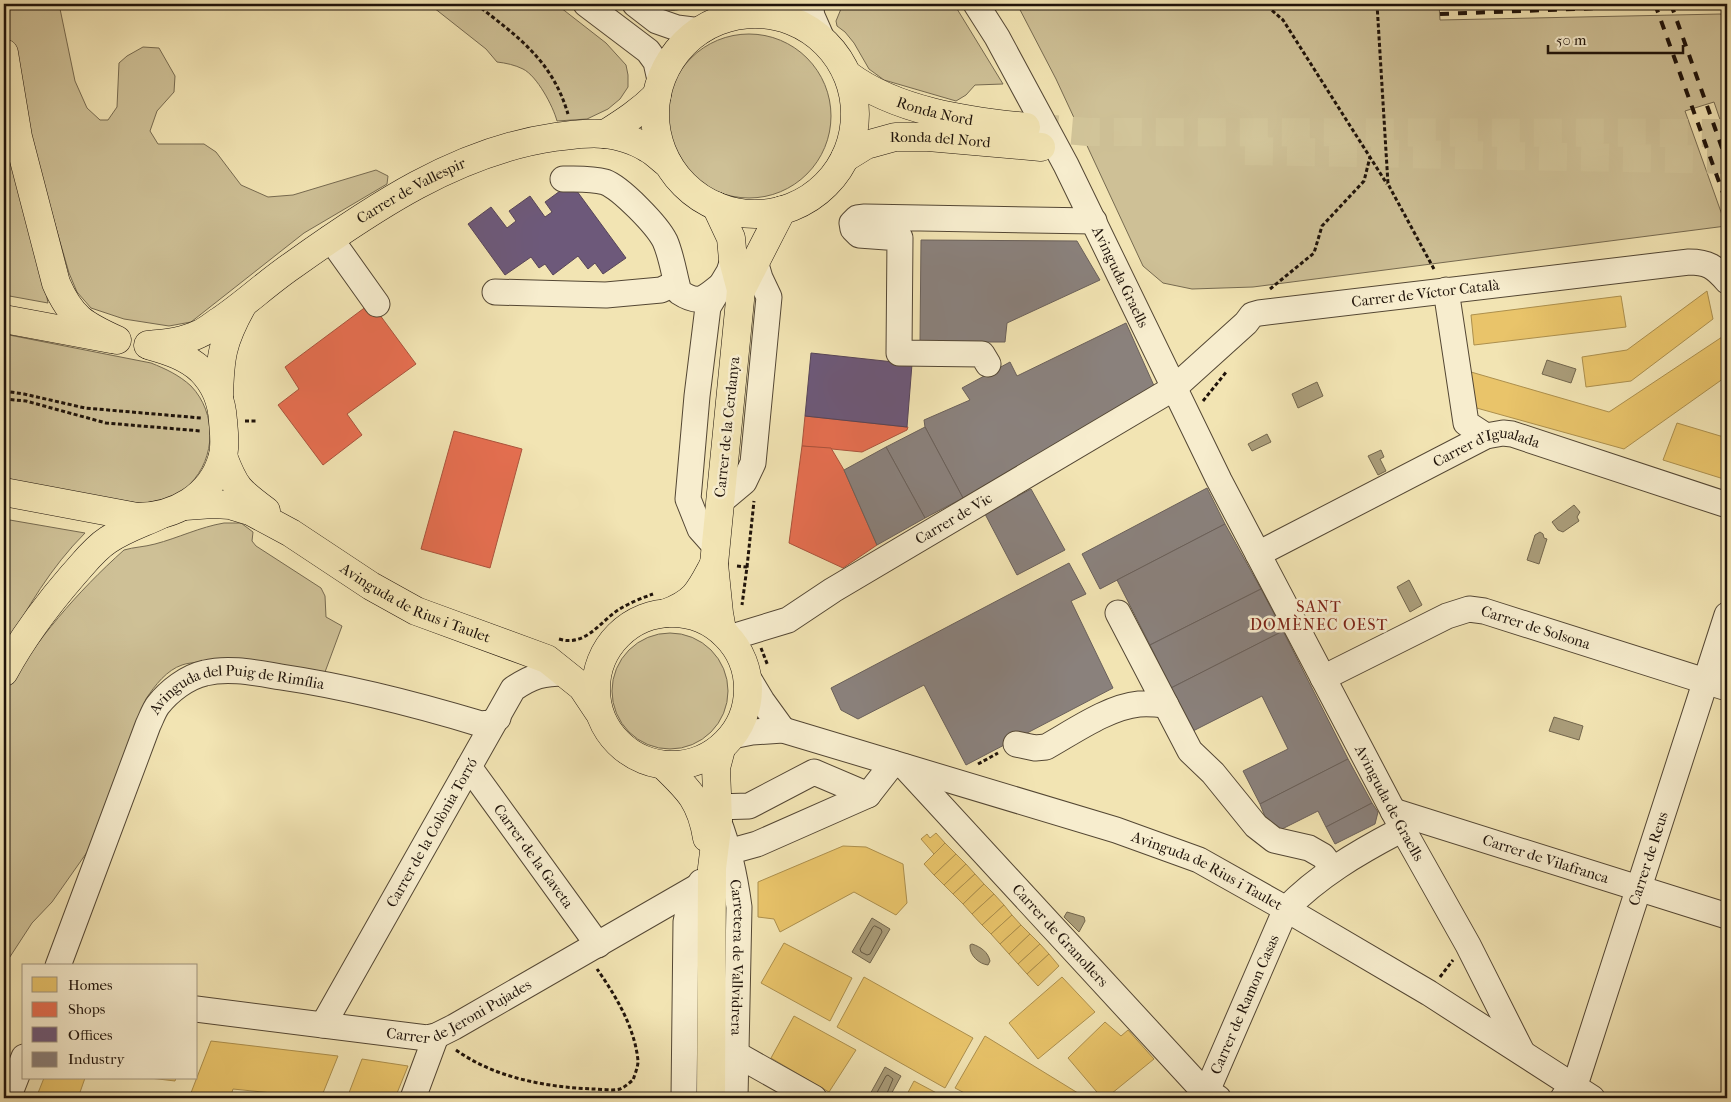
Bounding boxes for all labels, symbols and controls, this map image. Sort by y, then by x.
scale bar [1548,22,1684,54]
text: 50 m [1556,31,1587,49]
street label: Ronda Nord [894,93,975,129]
street label: Ronda del Nord [890,128,992,152]
street label: Carrer de Vallespir [353,154,469,228]
street label: Avinguda Graells [1088,223,1153,331]
street label: Carrer de Víctor Català [1350,275,1501,311]
street label: Carrer de la Cerdanya [711,355,743,498]
street label: Carrer d'Igualada [1430,424,1543,471]
street label: Carrer de Vic [912,489,996,548]
street label: Avinguda de Rius i Taulet [336,559,494,647]
district label: SANT DOMÈNEC OEST [1250,597,1388,634]
street label: Carrer de Solsona [1479,602,1594,653]
street label: Avinguda del Puig de Rimília [145,661,327,718]
street label: Avinguda de Graells [1351,741,1428,865]
street label: Carrer de la Colònia Torró [382,754,481,911]
street label: Carrer de la Gaveta [490,801,578,912]
street label: Carrer de Reus [1625,809,1672,908]
street label: Avinguda de Rius i Taulet [1128,827,1286,914]
street label: Carrer de Vilafranca [1480,831,1612,888]
street label: Carretera de Vallvidrera [726,878,748,1037]
street label: Carrer de Granollers [1008,880,1112,991]
street label: Carrer de Ramon Casas [1206,931,1283,1077]
legend [22,964,198,1080]
street label: Carrer de Jeroni Pujades [385,975,535,1047]
text: Homes [68,976,113,994]
text: Shops [68,1000,106,1018]
text: Offices [68,1026,113,1044]
text: Industry [68,1050,125,1068]

